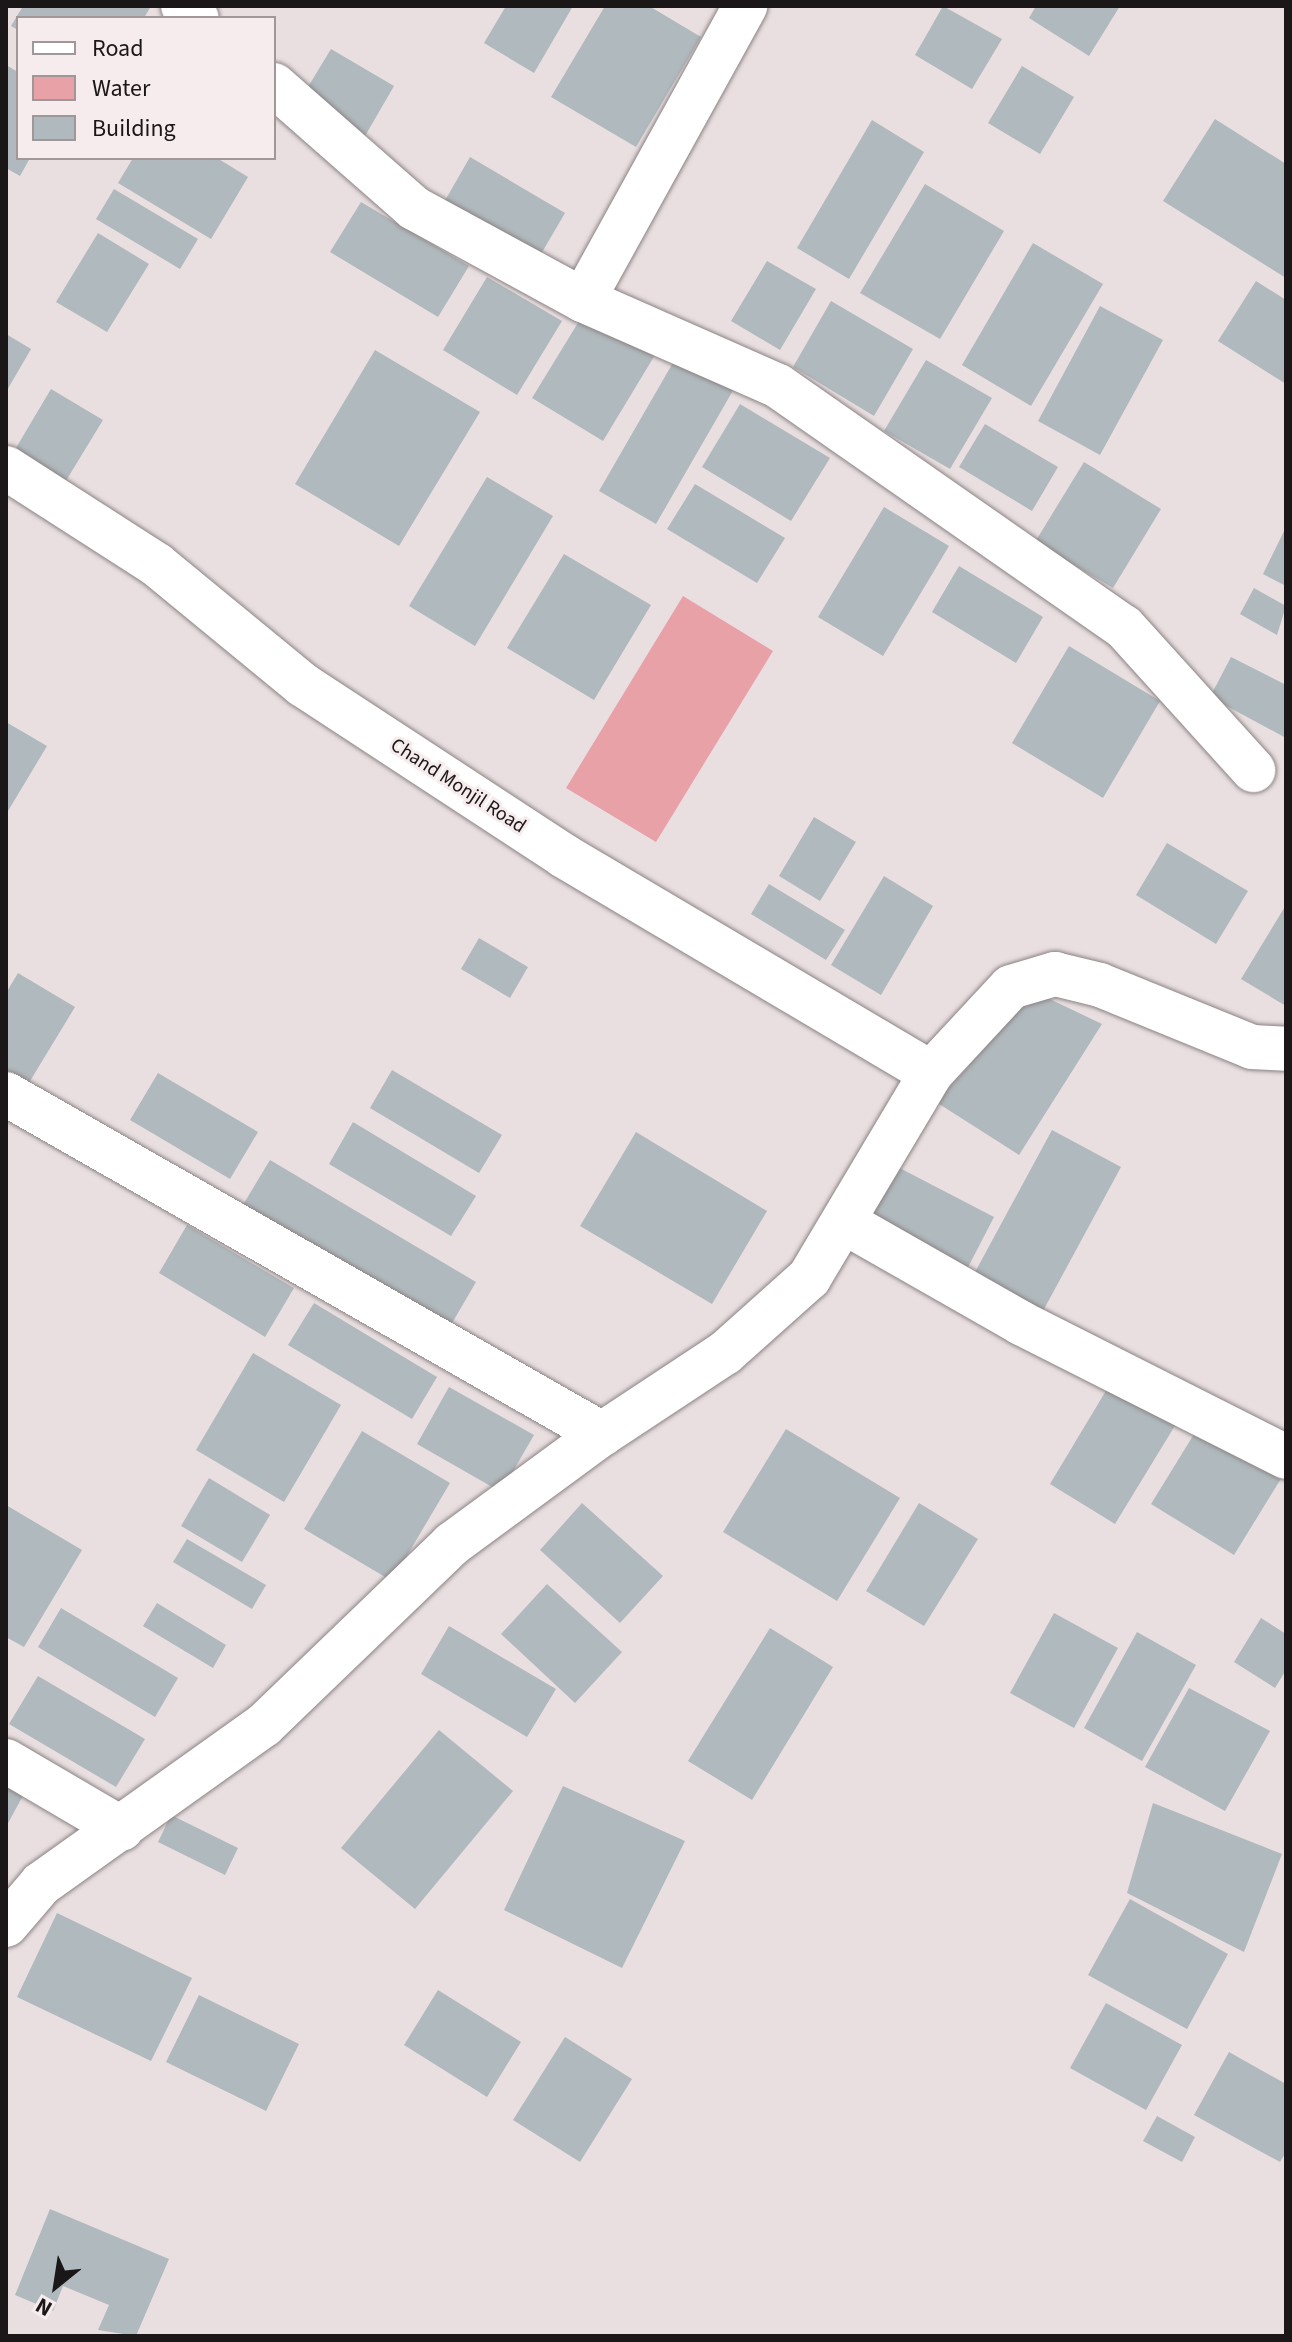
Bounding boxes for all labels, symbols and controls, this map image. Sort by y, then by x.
legend [16,16,276,160]
text: Road [92,31,144,66]
text: Water [92,71,150,106]
text: Building [92,111,176,146]
street label: Chand Monjil Road [386,733,530,839]
north arrow [16,2246,96,2326]
text: N [30,2289,58,2324]

